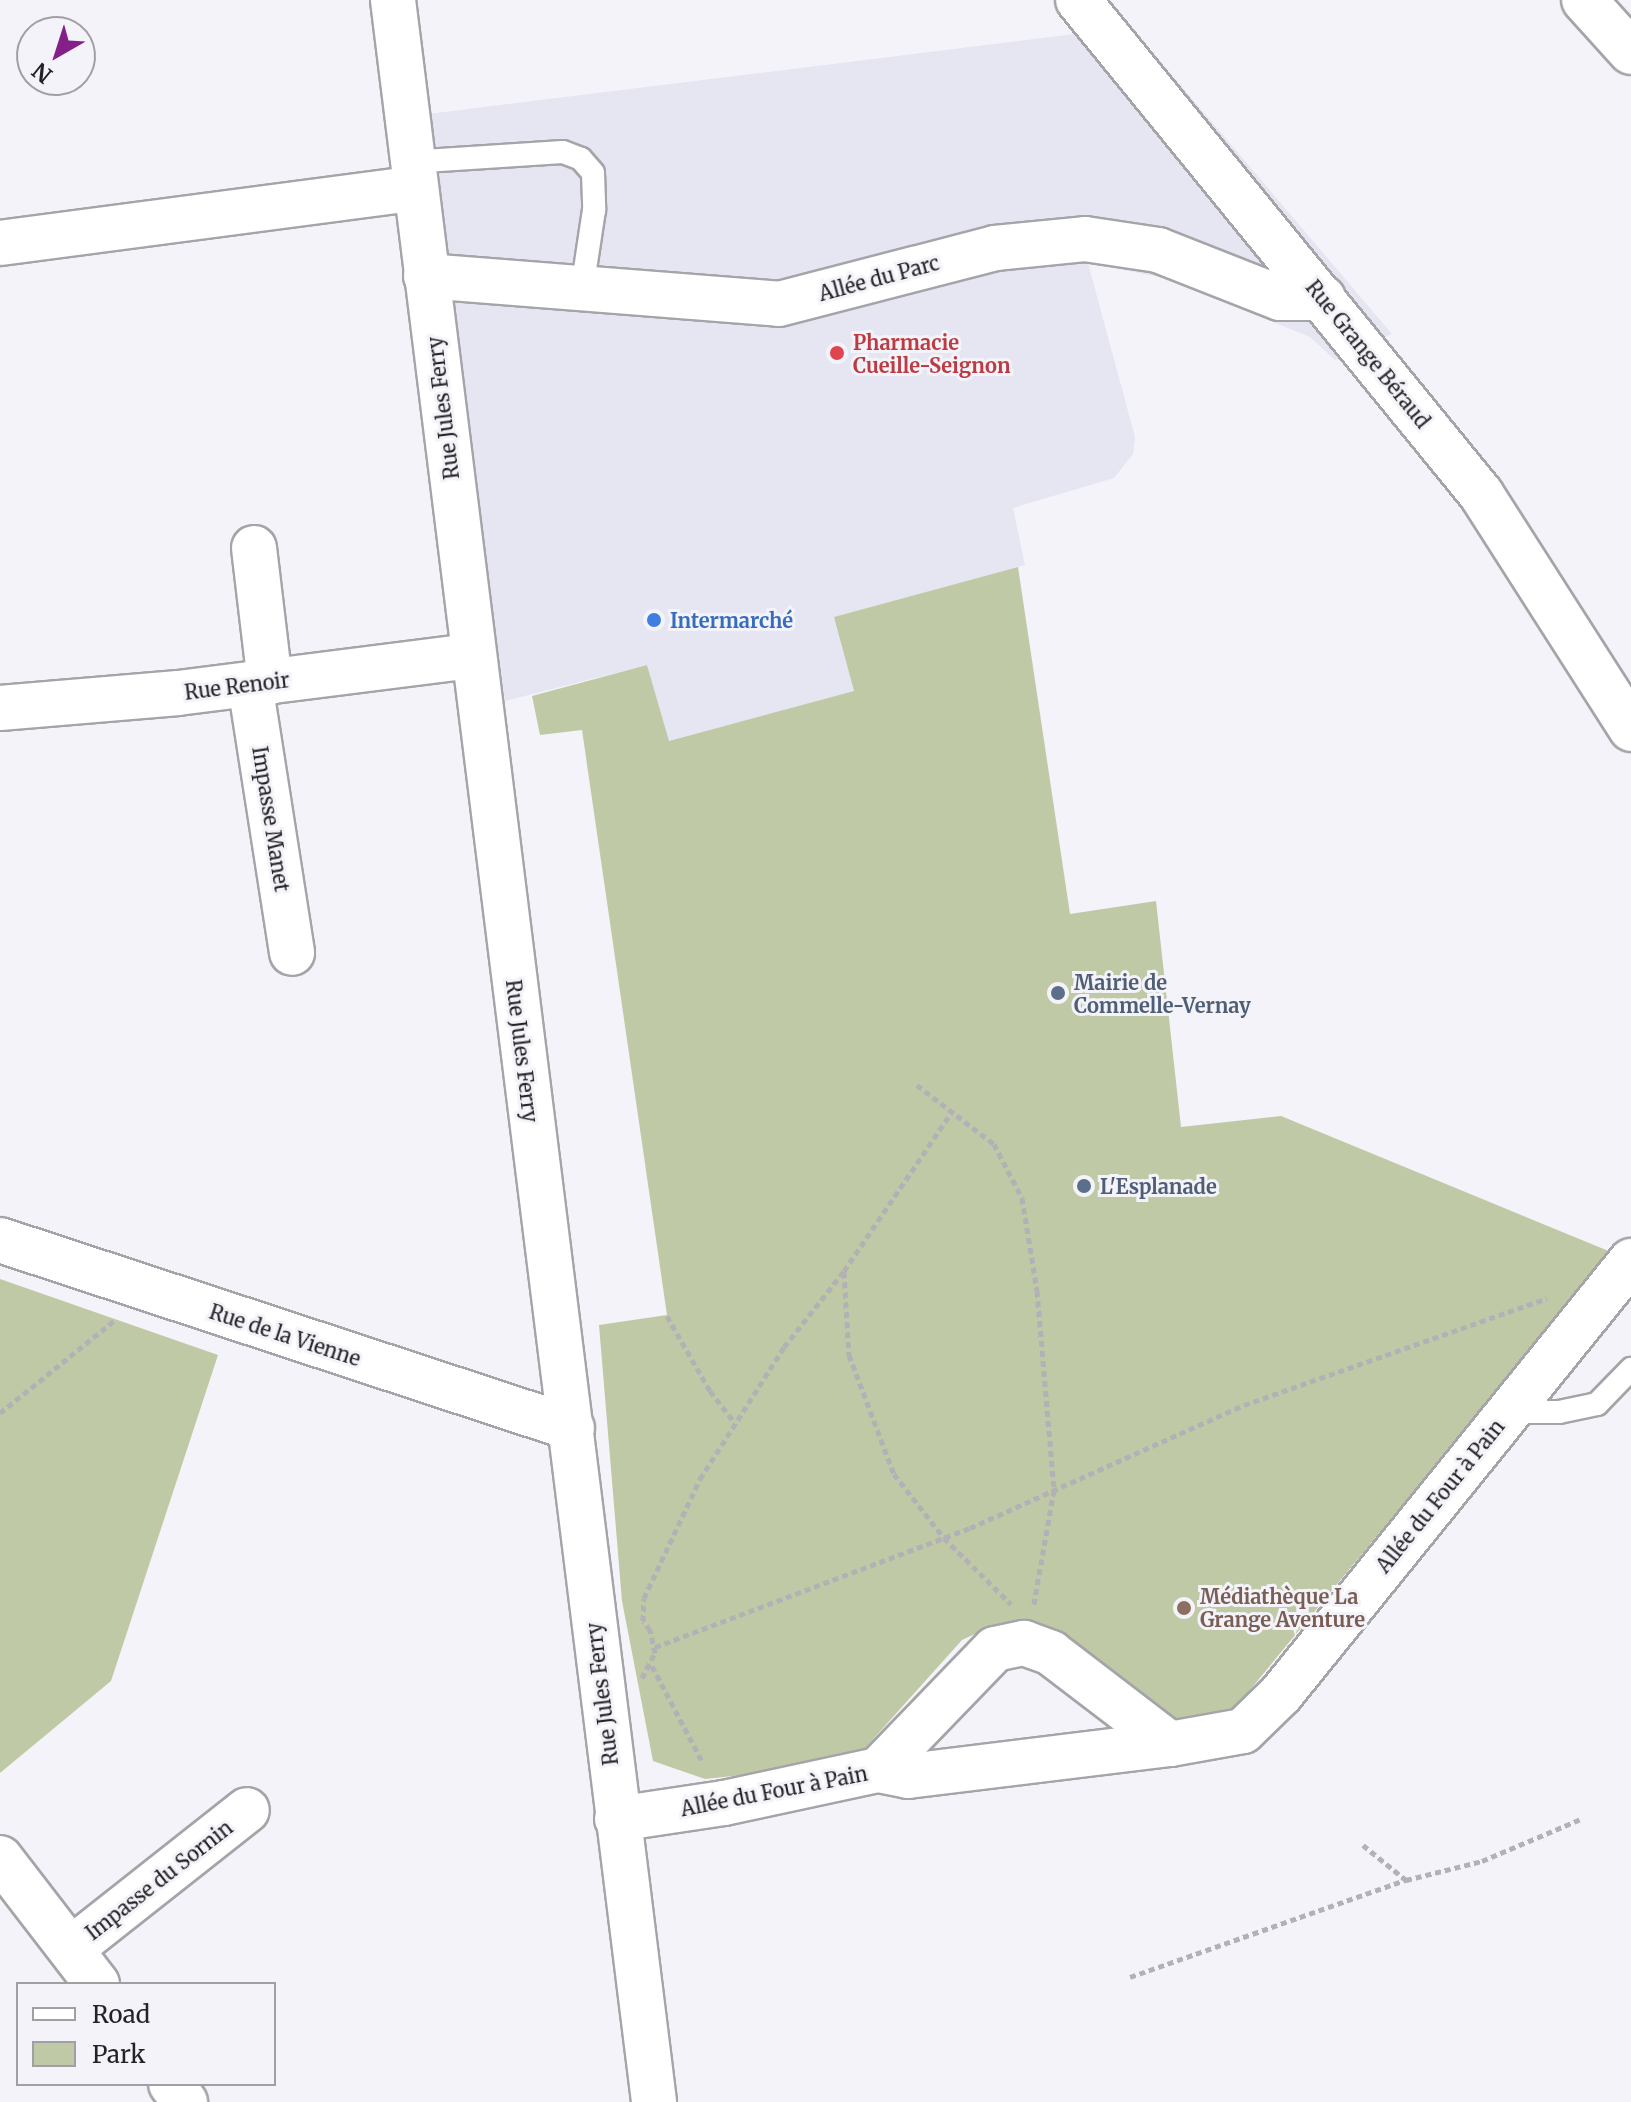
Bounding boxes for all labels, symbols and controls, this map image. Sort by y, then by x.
north arrow [16,16,96,96]
text: N [27,57,58,89]
street label: Allée du Parc [816,250,942,306]
street label: Rue Grange Béraud [1301,275,1435,433]
place label: Pharmacie Cueille-Seignon [853,330,1010,377]
street label: Rue Jules Ferry [422,335,464,481]
marker: Pharmacie Cueille-Seignon [828,344,846,362]
place label: Intermarché [670,608,793,632]
marker: Intermarché [645,611,663,629]
street label: Rue Renoir [183,668,291,704]
street label: Impasse Manet [248,745,294,893]
place label: Mairie de Commelle-Vernay [1074,970,1251,1017]
street label: Rue Jules Ferry [501,978,543,1124]
marker: Mairie de Commelle-Vernay [1049,984,1067,1002]
place label: L'Esplanade [1100,1174,1217,1198]
marker: L'Esplanade [1075,1177,1093,1195]
street label: Rue de la Vienne [206,1299,364,1371]
street label: Allée du Four à Pain [1371,1415,1509,1577]
place label: Médiathèque La Grange Aventure [1200,1584,1365,1631]
marker: Médiathèque La Grange Aventure [1175,1599,1193,1617]
street label: Rue Jules Ferry [581,1621,623,1767]
street label: Allée du Four à Pain [678,1761,870,1821]
street label: Impasse du Sornin [81,1815,237,1945]
legend [16,1982,276,2086]
text: Road [92,1999,150,2030]
text: Park [92,2039,145,2070]

